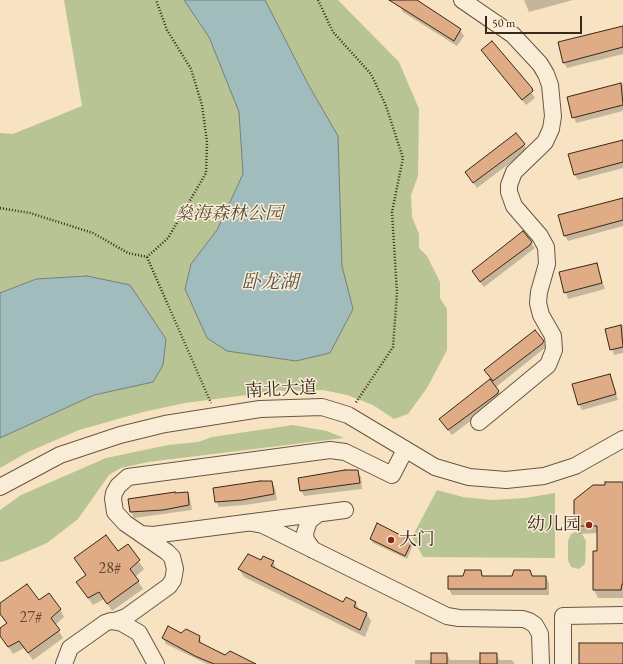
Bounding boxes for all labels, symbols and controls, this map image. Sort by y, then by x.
scale bar [487,8,584,34]
text: 50 m [492,15,515,31]
park label: 燊海森林公园 [175,203,283,225]
water label: 卧龙湖 [242,272,298,294]
street label: 南北大道 [244,377,318,403]
place label: 幼儿园 [527,514,581,536]
marker: 幼儿园 [584,520,594,530]
place label: 大门 [399,529,435,551]
marker: 大门 [386,535,396,545]
house number: 28# [99,559,121,579]
house number: 27# [20,608,42,628]

